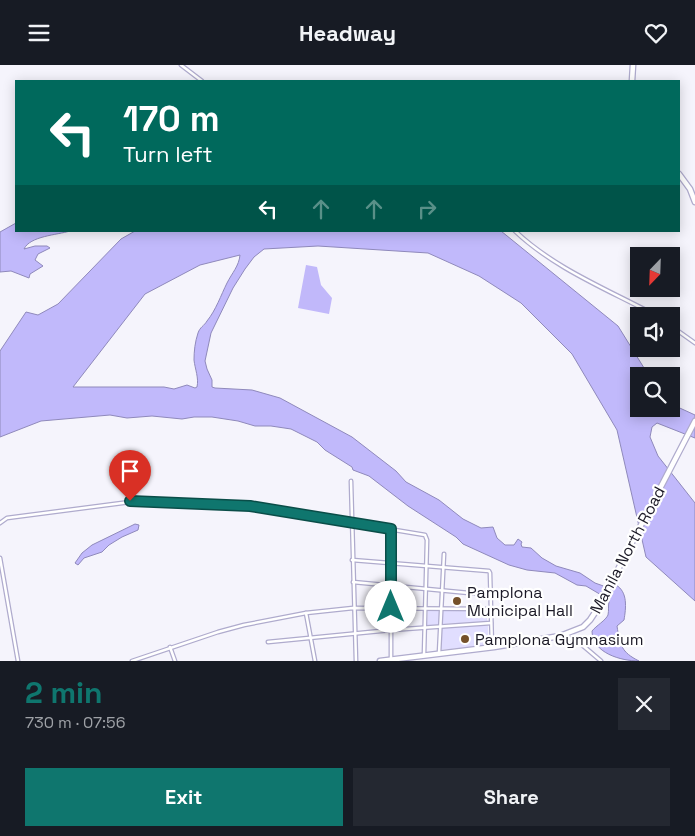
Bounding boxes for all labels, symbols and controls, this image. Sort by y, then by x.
icon: menu [25,19,53,47]
text: Headway [299,19,396,47]
icon: heart [642,19,670,47]
text: 170 m [123,97,220,141]
icon: left [40,100,105,165]
text: Turn left [123,140,213,168]
icon: left [254,195,282,223]
icon: ahead [307,195,335,223]
icon: ahead [360,195,388,223]
icon: right [413,195,441,223]
north arrow [630,247,680,297]
map controls [630,247,680,417]
button: sound [630,307,680,357]
button: search [630,367,680,417]
pin [109,450,151,501]
icon: arrive [116,457,144,485]
street label: Manila North Road [585,483,670,617]
position arrow [364,580,416,632]
place label: Pamplona Municipal Hall [467,582,573,621]
marker: Pamplona Municipal Hall [451,595,463,607]
place label: Pamplona Gymnasium [475,629,644,650]
marker: Pamplona Gymnasium [459,633,471,645]
text: 2 min [25,673,103,712]
button: close [618,678,670,730]
text: 730 m · 07:56 [25,712,125,733]
button: Exit [25,768,343,826]
button: Share [353,768,670,826]

